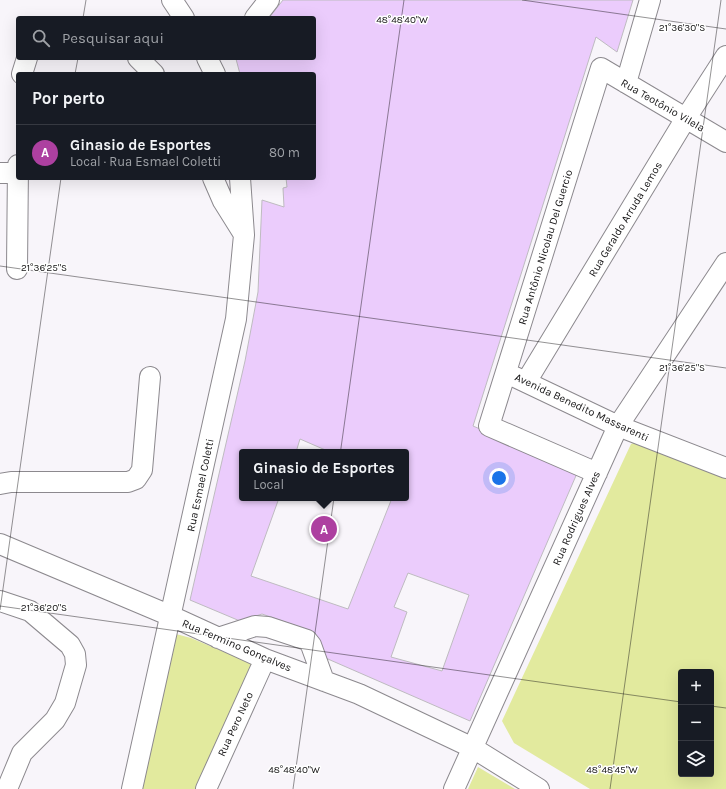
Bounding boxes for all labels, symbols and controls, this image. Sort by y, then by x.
text: 48°48'40"W [376,14,428,26]
search box [16,16,316,60]
text: 21°36'30"S [659,22,705,34]
icon: search [30,27,52,49]
text: Pesquisar aqui [62,29,164,47]
street label: Rua Teotônio Vilela [619,76,707,135]
text: Por perto [32,88,105,108]
text: Ginasio de Esportes [70,136,211,154]
text: A [41,145,49,160]
text: 80 m [269,145,300,160]
text: Local · Rua Esmael Coletti [70,154,221,169]
street label: Rua Geraldo Arruda Lemos [586,159,665,279]
street label: Rua Antônio Nicolau Del Guercio [516,168,575,326]
text: 21°36'25"S [21,262,67,274]
text: 21°36'25"S [659,362,705,374]
street label: Avenida Benedito Massarenti [513,371,651,444]
street label: Rua Esmael Coletti [184,437,217,533]
popup [239,449,409,501]
text: Ginasio de Esportes [253,459,395,477]
your location [489,468,509,488]
street label: Rua Rodrigues Alves [550,469,603,567]
text: Local [253,477,284,492]
pin: A [311,514,337,544]
text: 21°36'20"S [21,602,67,614]
street label: Rua Fermino Gonçalves [180,617,294,674]
map controls [678,669,714,777]
button: + [678,669,714,705]
street label: Rua Pero Neto [215,690,256,759]
button: − [678,705,714,741]
button: layers [678,741,714,777]
text: 48°48'40"W [268,764,320,776]
text: 48°48'45"W [586,764,638,776]

